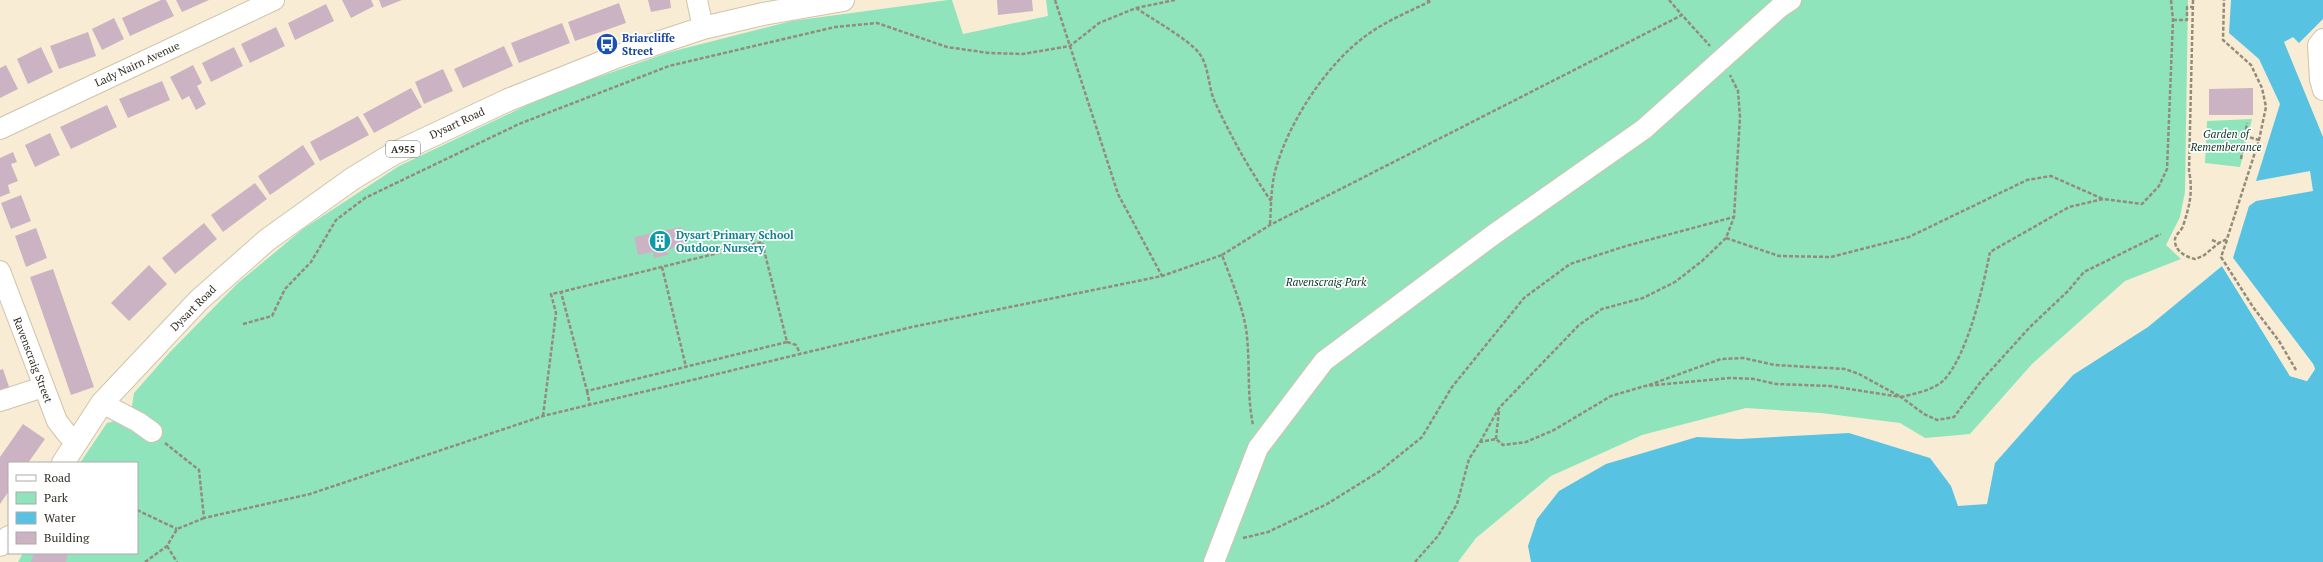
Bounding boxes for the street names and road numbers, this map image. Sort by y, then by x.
street label: Lady Nairn Avenue [92,38,182,90]
street label: Dysart Road [427,104,487,142]
road number: A955 [386,141,420,157]
street label: Dysart Road [167,282,219,334]
street label: Ravenscraig Street [10,315,56,405]

